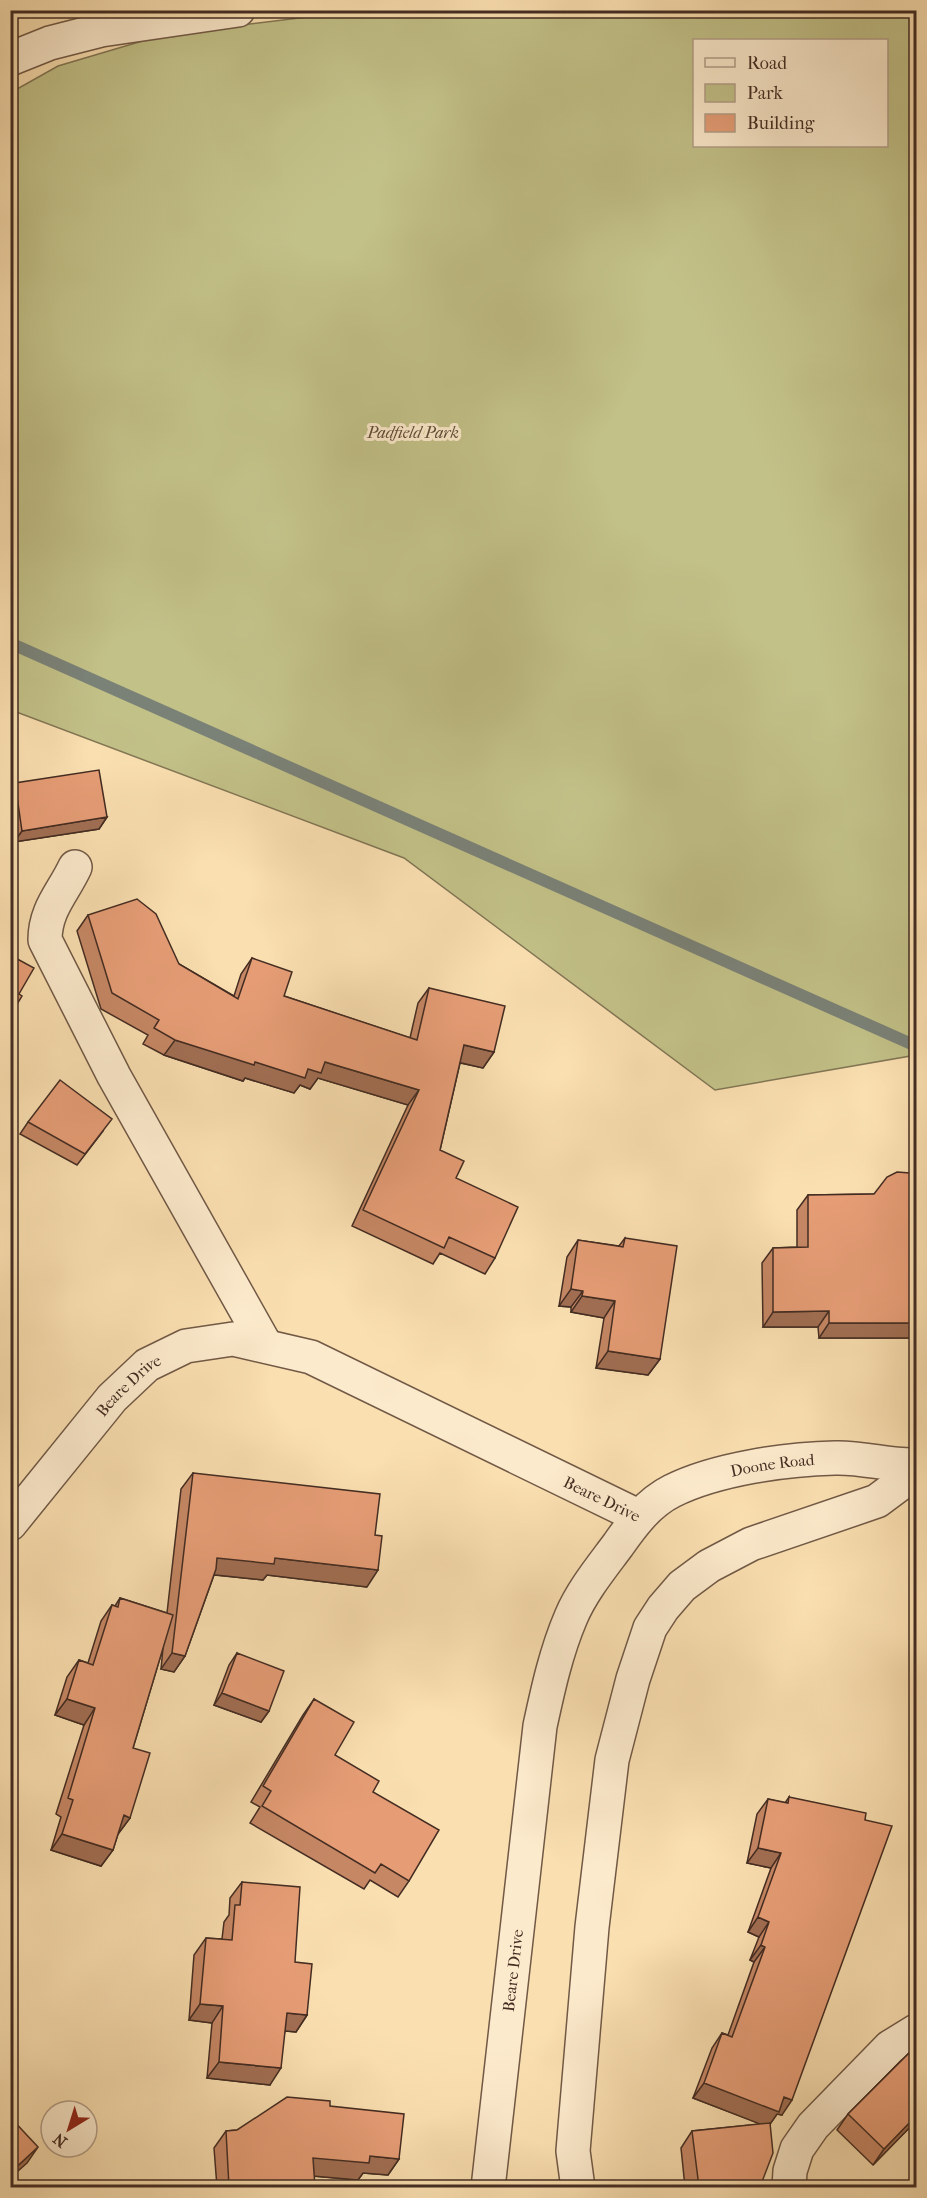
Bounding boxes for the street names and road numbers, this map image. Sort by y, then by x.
street label: Beare Drive [92,1351,164,1420]
street label: Doone Road [729,1450,815,1481]
street label: Beare Drive [561,1472,644,1526]
street label: Beare Drive [499,1928,527,2013]

